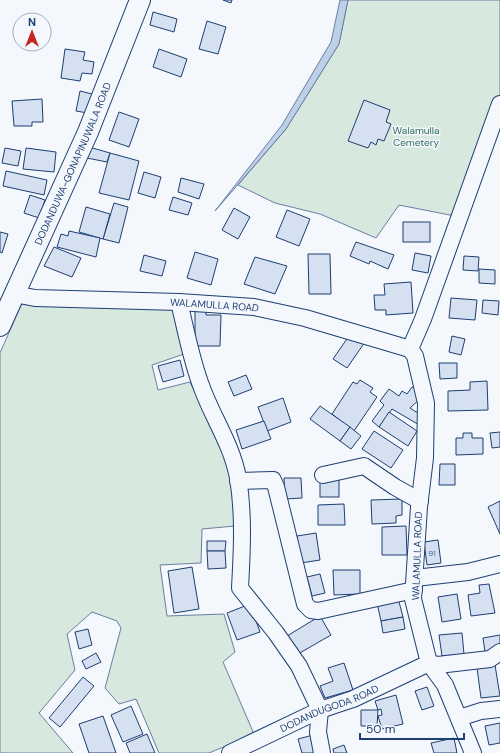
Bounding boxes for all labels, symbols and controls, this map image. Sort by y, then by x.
north arrow [12,12,52,52]
text: N [28,15,36,29]
street label: DODANDUWA-GONAPINUWALA ROAD [31,80,114,247]
park label: Walamulla Cemetery [393,124,439,149]
street label: WALAMULLA ROAD [170,295,260,314]
street label: WALAMULLA ROAD [409,511,425,601]
house number: 91 [428,548,436,558]
street label: DODANDUGODA ROAD [278,681,381,735]
scale bar [360,715,464,741]
text: 50 m [366,721,395,737]

